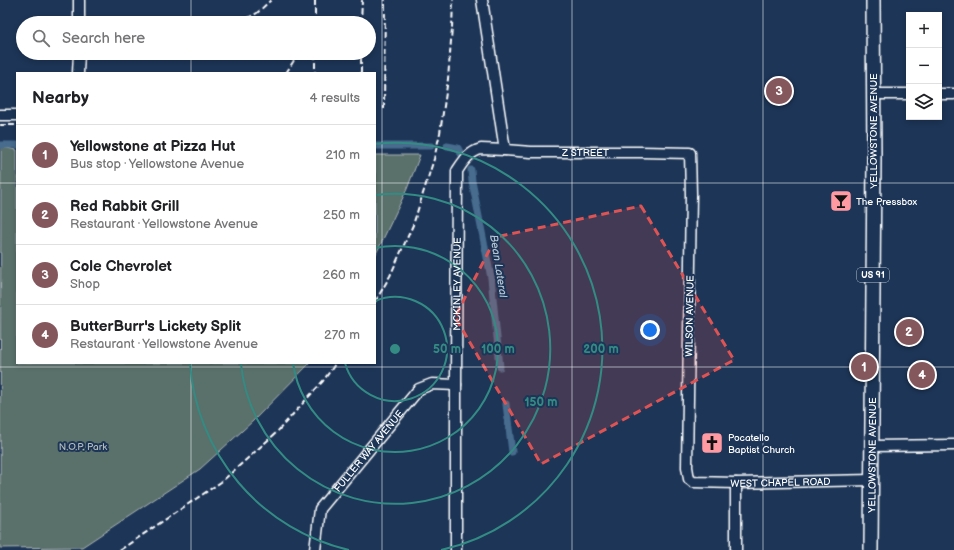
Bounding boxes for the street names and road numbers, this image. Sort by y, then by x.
street label: YELLOWSTONE AVENUE [868,73,880,190]
street label: Z STREET [561,147,609,159]
street label: MCKINLEY AVENUE [451,237,464,331]
road number: US 91 [857,268,889,282]
street label: WILSON AVENUE [683,275,697,357]
street label: YELLOWSTONE AVENUE [866,397,879,514]
street label: FULLER WAY AVENUE [332,408,406,495]
street label: WEST CHAPEL ROAD [730,476,830,490]

